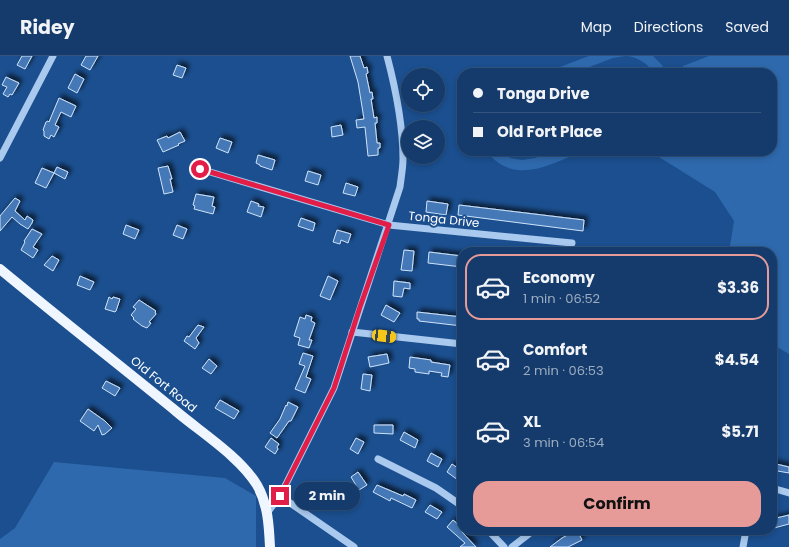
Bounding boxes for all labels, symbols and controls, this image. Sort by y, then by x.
text: Ridey [20,14,75,41]
text: Map [581,17,612,37]
text: Directions [634,17,703,37]
text: Saved [725,17,769,37]
map controls [401,68,445,164]
button: locate [401,68,445,112]
text: Tonga Drive [497,83,589,104]
button: layers [401,120,445,164]
text: Old Fort Place [497,121,602,142]
route start [191,160,209,178]
street label: Tonga Drive [408,207,480,231]
text: Economy [523,267,595,288]
icon: car [475,269,511,305]
text: $3.36 [717,277,759,298]
text: 1 min · 06:52 [523,289,600,308]
car [371,329,397,343]
text: Comfort [523,339,587,360]
icon: car [475,341,511,377]
text: $4.54 [715,349,759,370]
street label: Old Fort Road [127,352,201,416]
text: 2 min · 06:53 [523,361,604,380]
text: XL [523,411,541,432]
icon: car [475,413,511,449]
text: $5.71 [721,421,759,442]
text: 3 min · 06:54 [523,433,604,452]
button: Confirm [473,481,761,527]
callout: 2 min [294,482,360,510]
text: 2 min [309,486,345,505]
route end [271,487,289,505]

